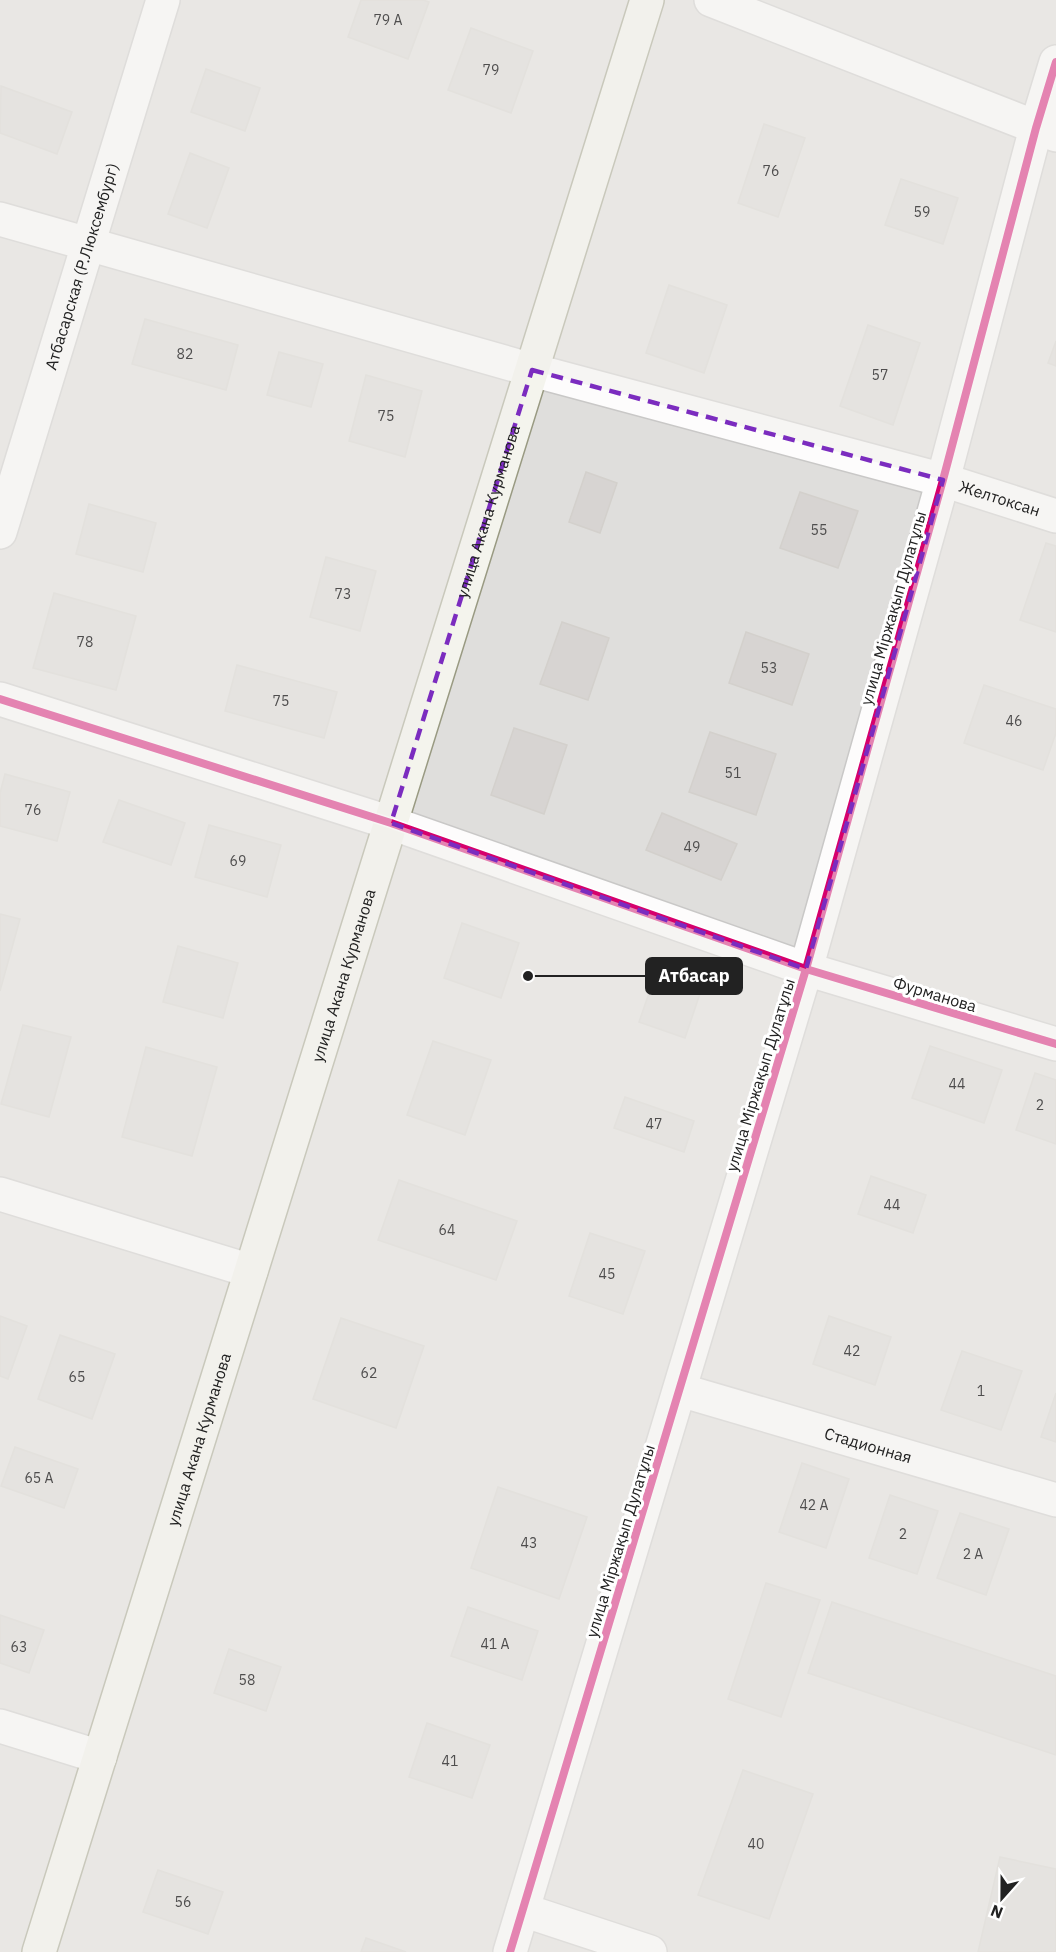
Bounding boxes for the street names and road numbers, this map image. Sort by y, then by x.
street label: Атбасарская (Р.Люксембург) [40,160,123,372]
street label: улица Акана Курманова [451,422,524,600]
street label: Желтоксан [957,476,1043,520]
street label: улица Міржақып Дулатұлы [856,509,930,707]
street label: улица Акана Курманова [307,886,380,1064]
street label: Фурманова [891,972,980,1016]
street label: улица Міржақып Дулатұлы [721,976,799,1174]
street label: улица Акана Курманова [162,1350,235,1528]
street label: Стадионная [822,1423,914,1467]
street label: улица Міржақып Дулатұлы [581,1442,659,1640]

